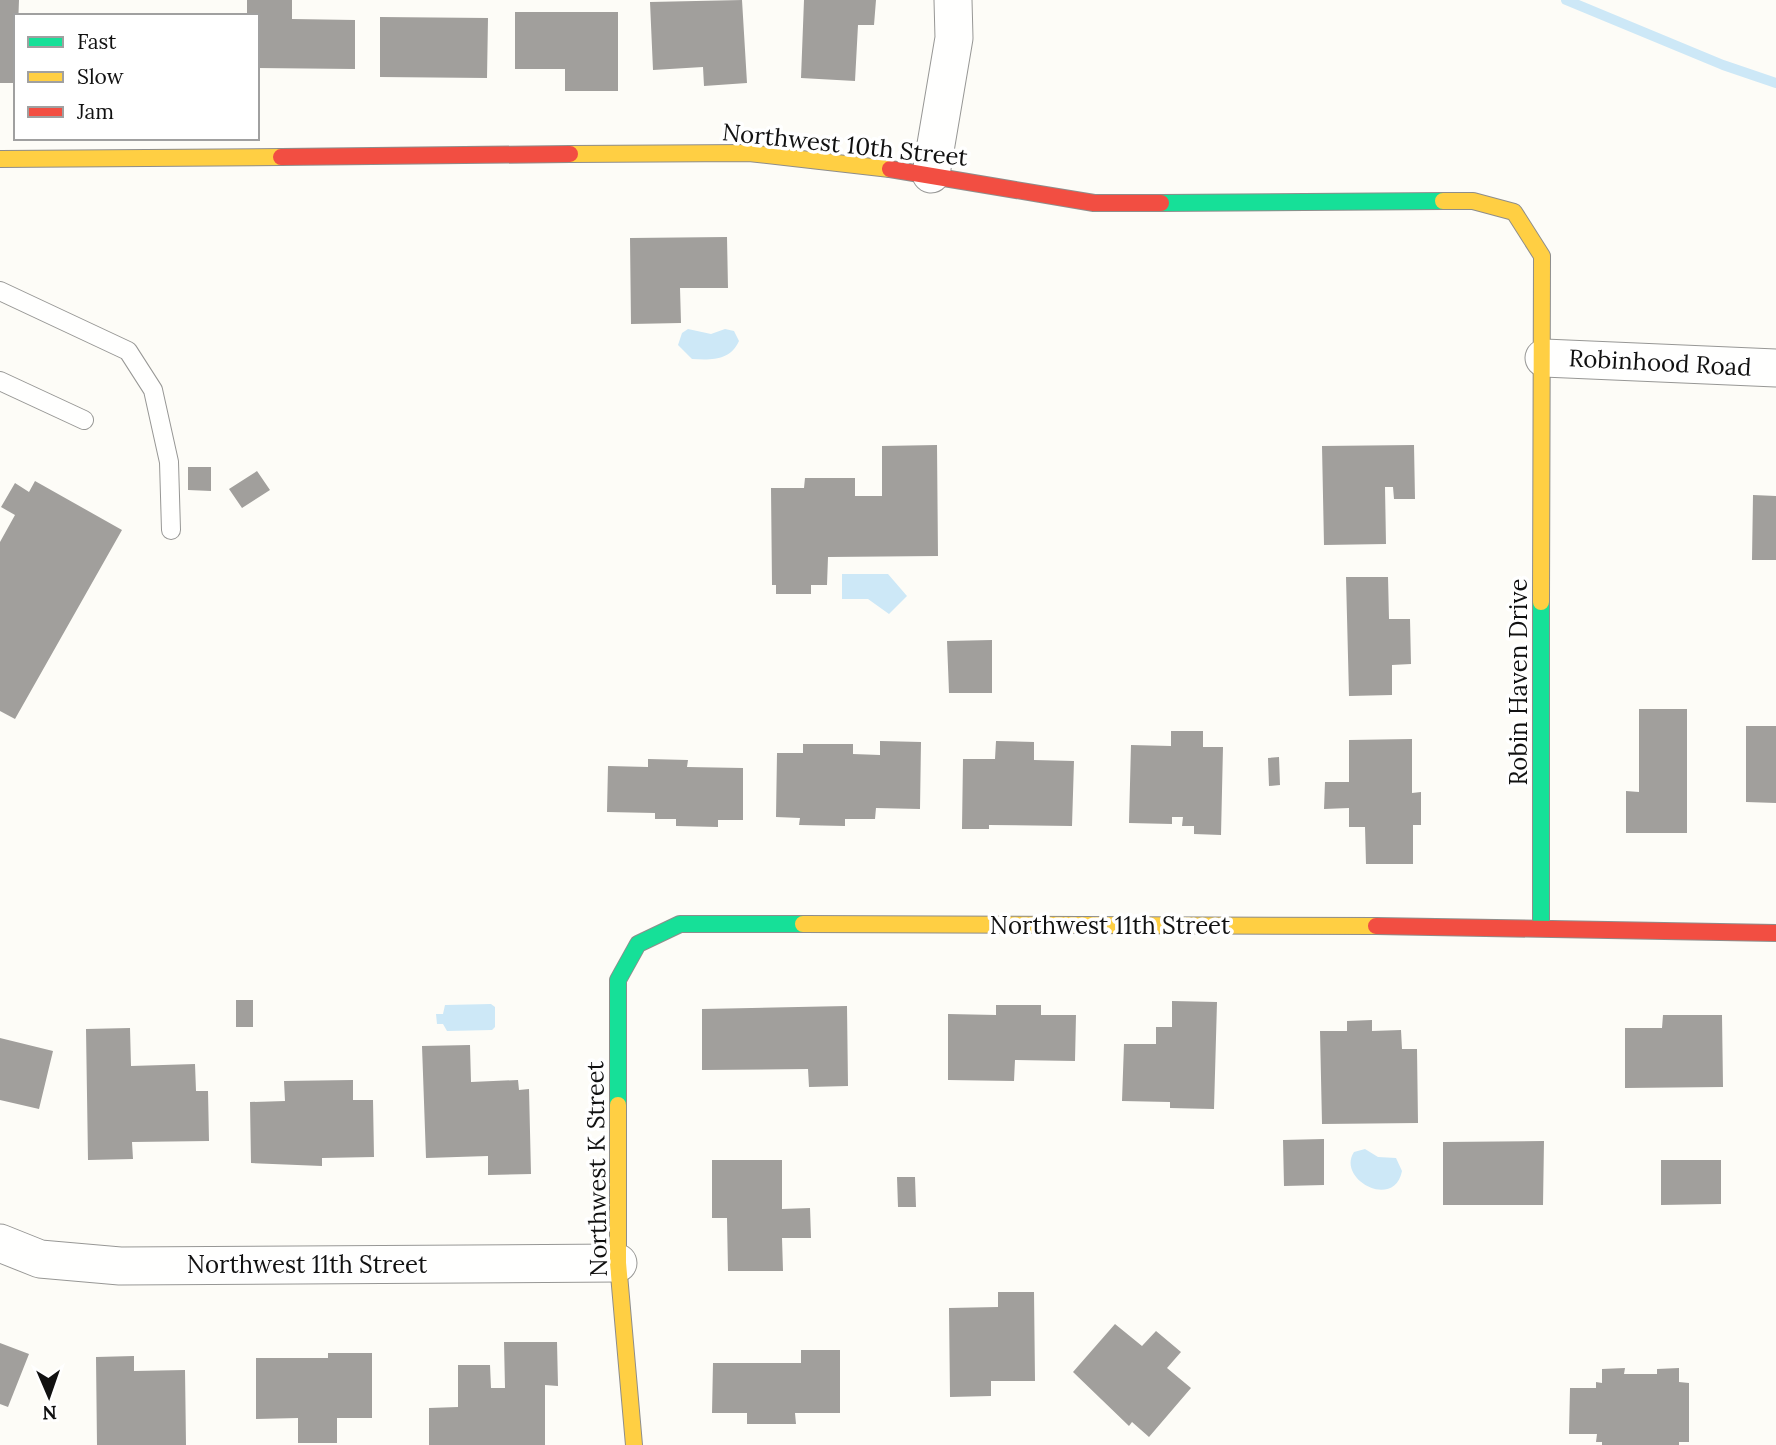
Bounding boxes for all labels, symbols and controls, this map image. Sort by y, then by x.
legend [14,14,259,140]
text: Fast [77,28,117,55]
text: Slow [77,63,124,90]
text: Jam [76,98,114,125]
street label: Northwest 10th Street [721,116,970,173]
street label: Robinhood Road [1568,342,1752,383]
street label: Robin Haven Drive [1503,578,1534,786]
street label: Northwest 11th Street [990,910,1231,941]
street label: Northwest K Street [579,1060,614,1277]
street label: Northwest 11th Street [187,1249,428,1280]
north arrow [14,1361,84,1431]
text: N [42,1401,57,1425]

